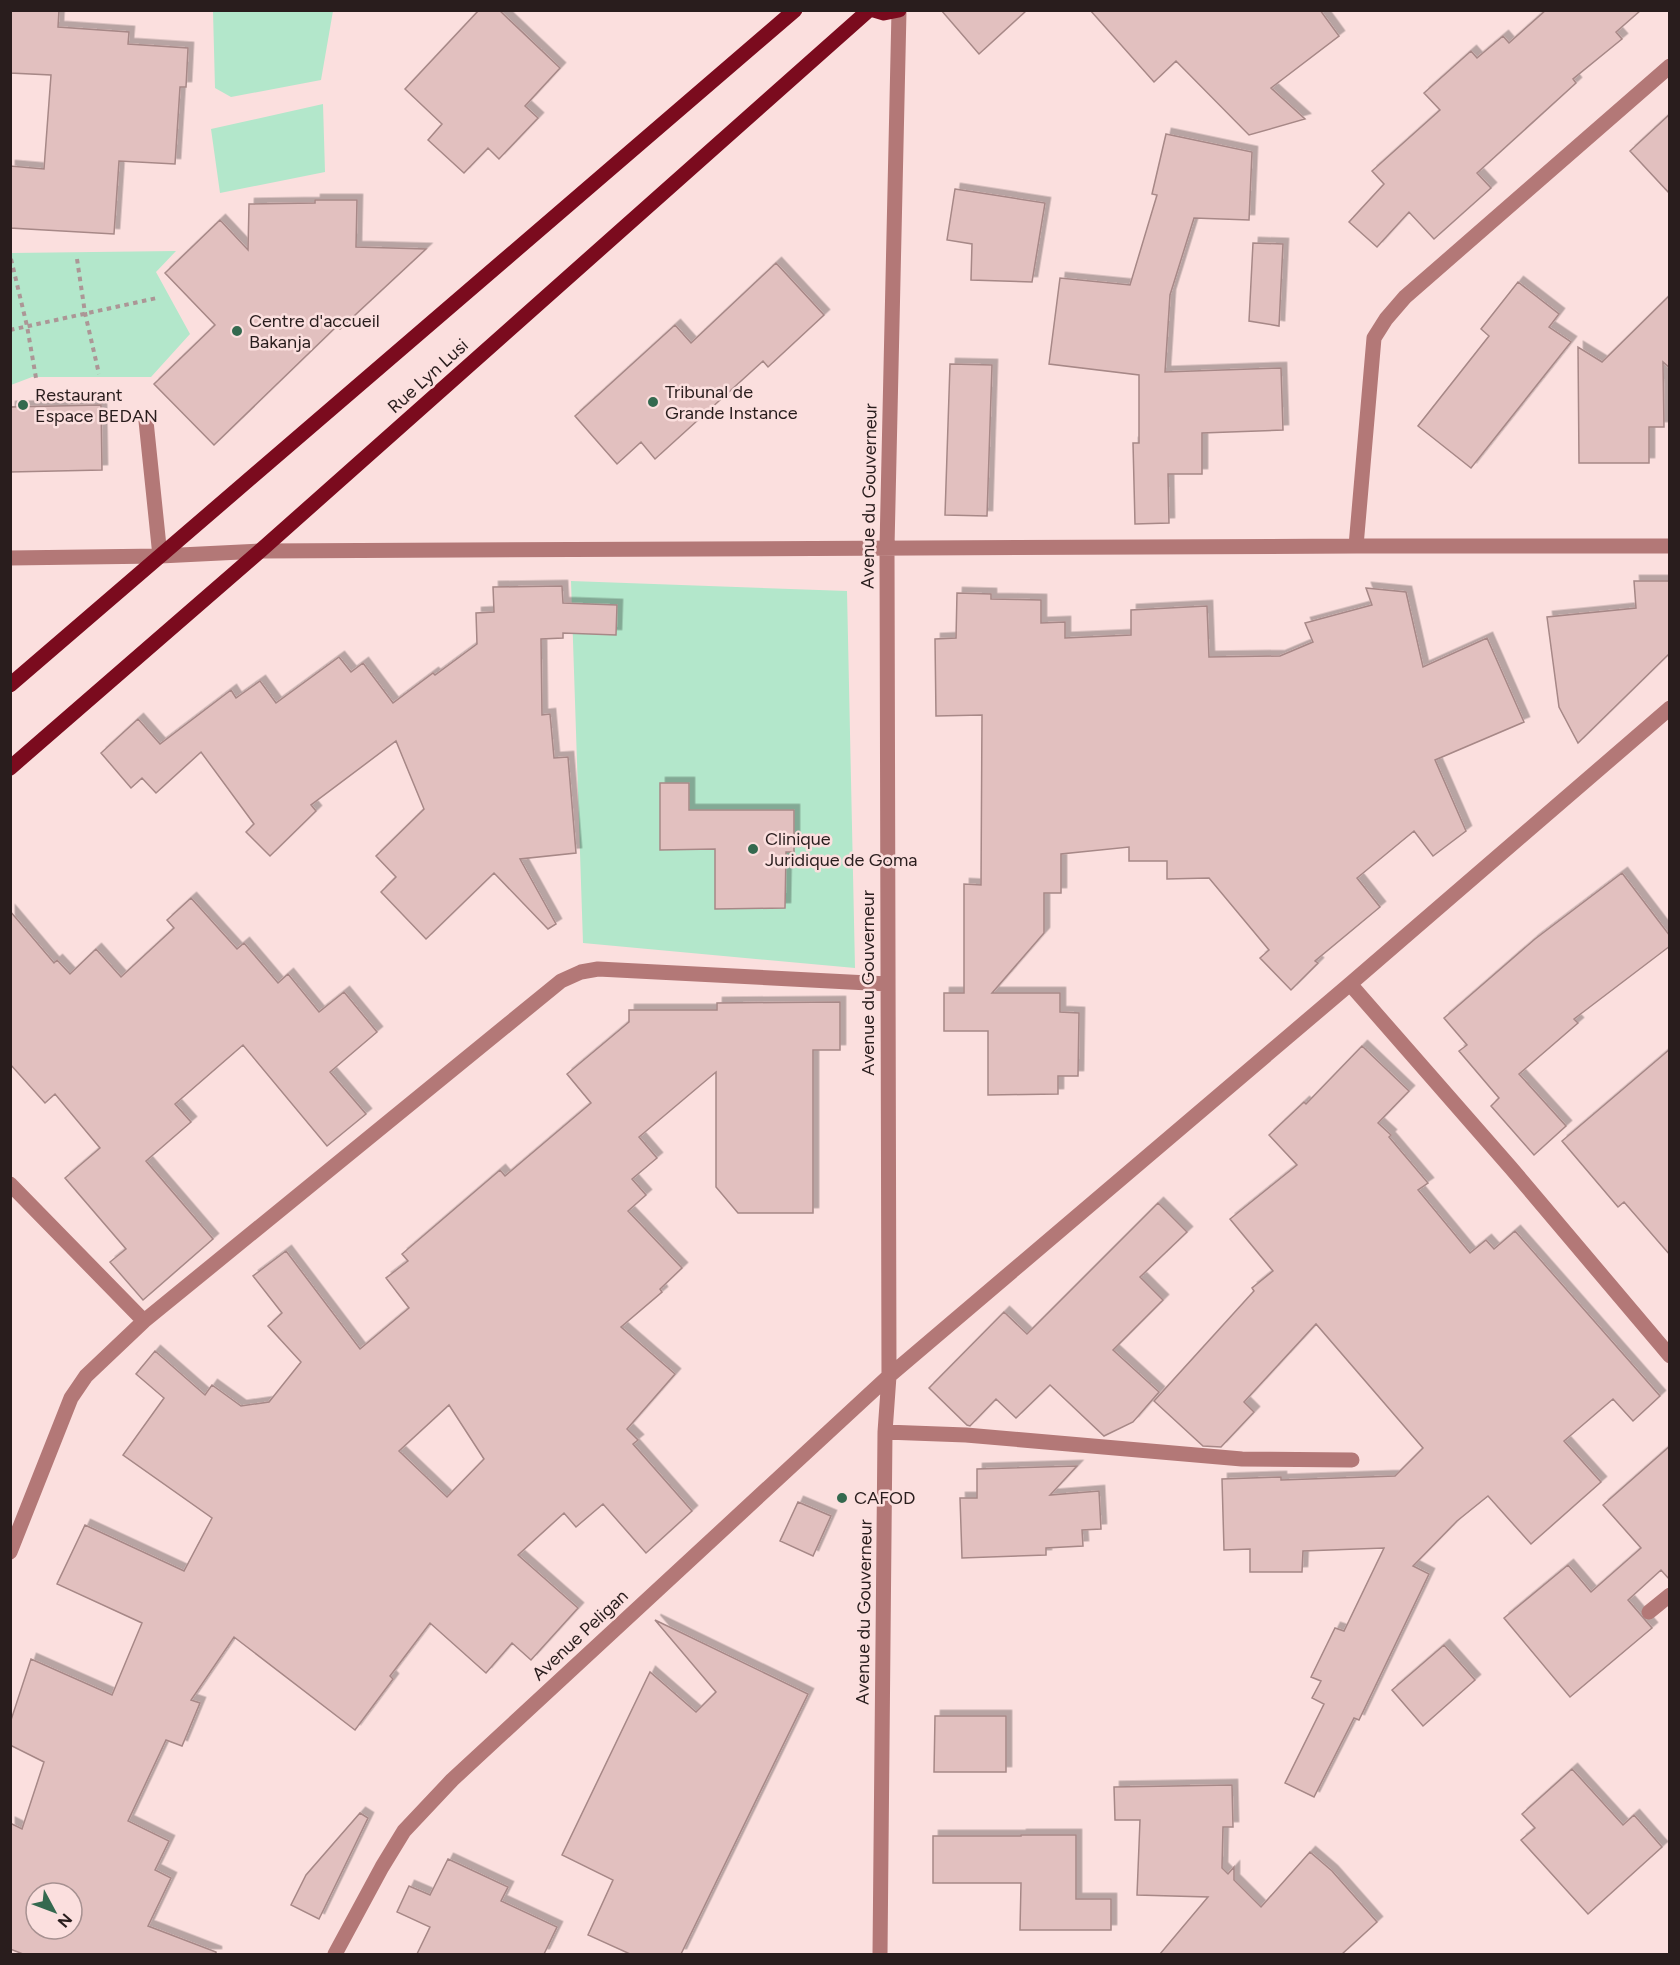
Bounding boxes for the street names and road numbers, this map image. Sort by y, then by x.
street label: Rue Lyn Lusi [383,334,473,418]
street label: Avenue du Gouverneur [856,403,882,589]
street label: Avenue du Gouverneur [857,890,879,1076]
street label: Avenue du Gouverneur [851,1519,877,1705]
street label: Avenue Peligan [527,1585,633,1685]

